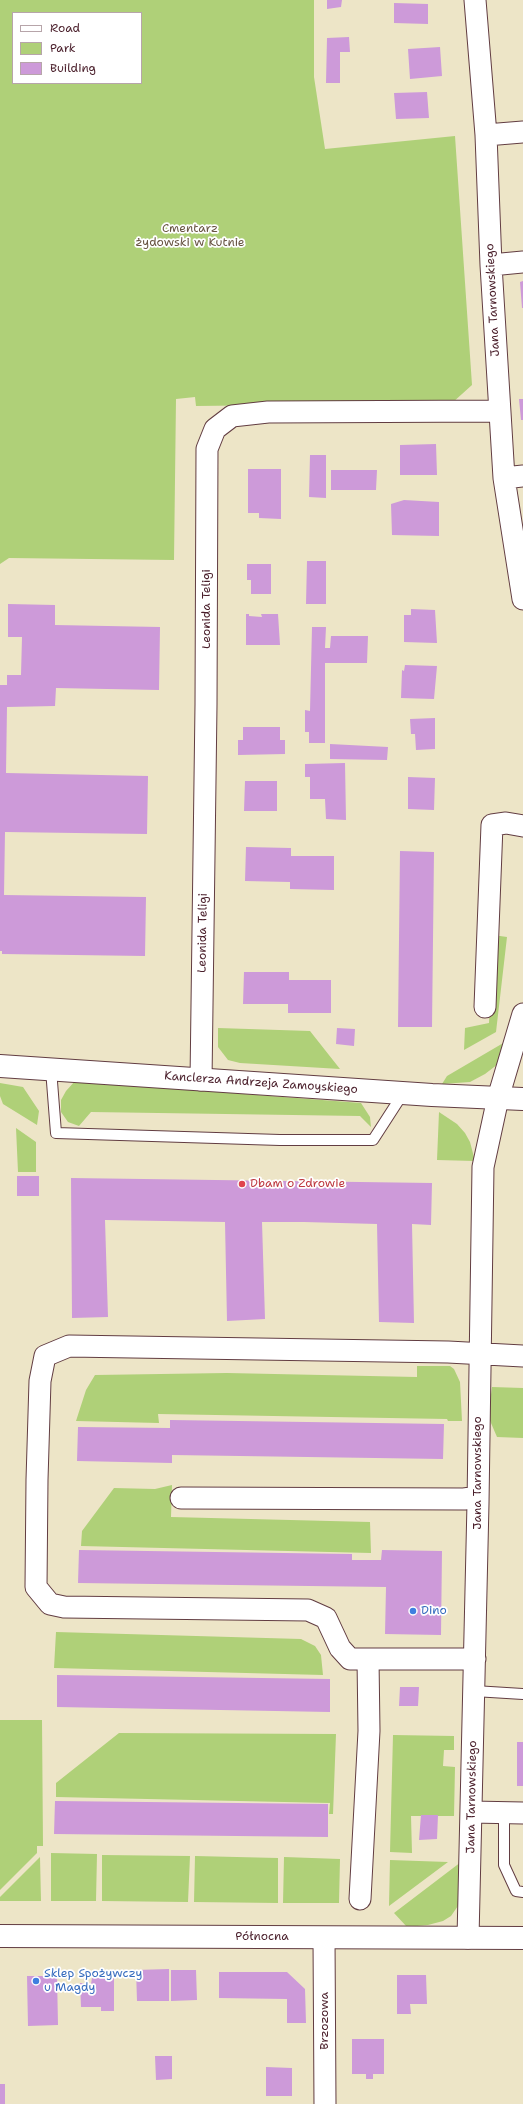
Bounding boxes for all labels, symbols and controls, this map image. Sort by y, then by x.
legend [12,12,142,84]
text: Road [50,20,80,36]
text: Park [50,40,76,56]
text: Building [50,60,96,76]
park label: Cmentarz żydowski w Kutnie [135,222,245,250]
street label: Jana Tarnowskiego [483,243,503,357]
street label: Leonida Teligi [200,569,214,649]
street label: Leonida Teligi [195,893,211,973]
street label: Kanclerza Andrzeja Zamoyskiego [164,1069,358,1097]
place label: Dbam o Zdrowie [250,1177,345,1191]
marker: Dbam o Zdrowie [237,1179,247,1189]
street label: Jana Tarnowskiego [471,1416,485,1530]
place label: Dino [421,1604,447,1618]
marker: Dino [408,1606,418,1616]
street label: Jana Tarnowskiego [464,1740,480,1854]
street label: Północna [235,1930,289,1944]
place label: Sklep Spożywczy u Magdy [44,1967,142,1995]
marker: Sklep Spożywczy u Magdy [31,1976,41,1986]
street label: Brzozowa [318,1992,332,2050]

